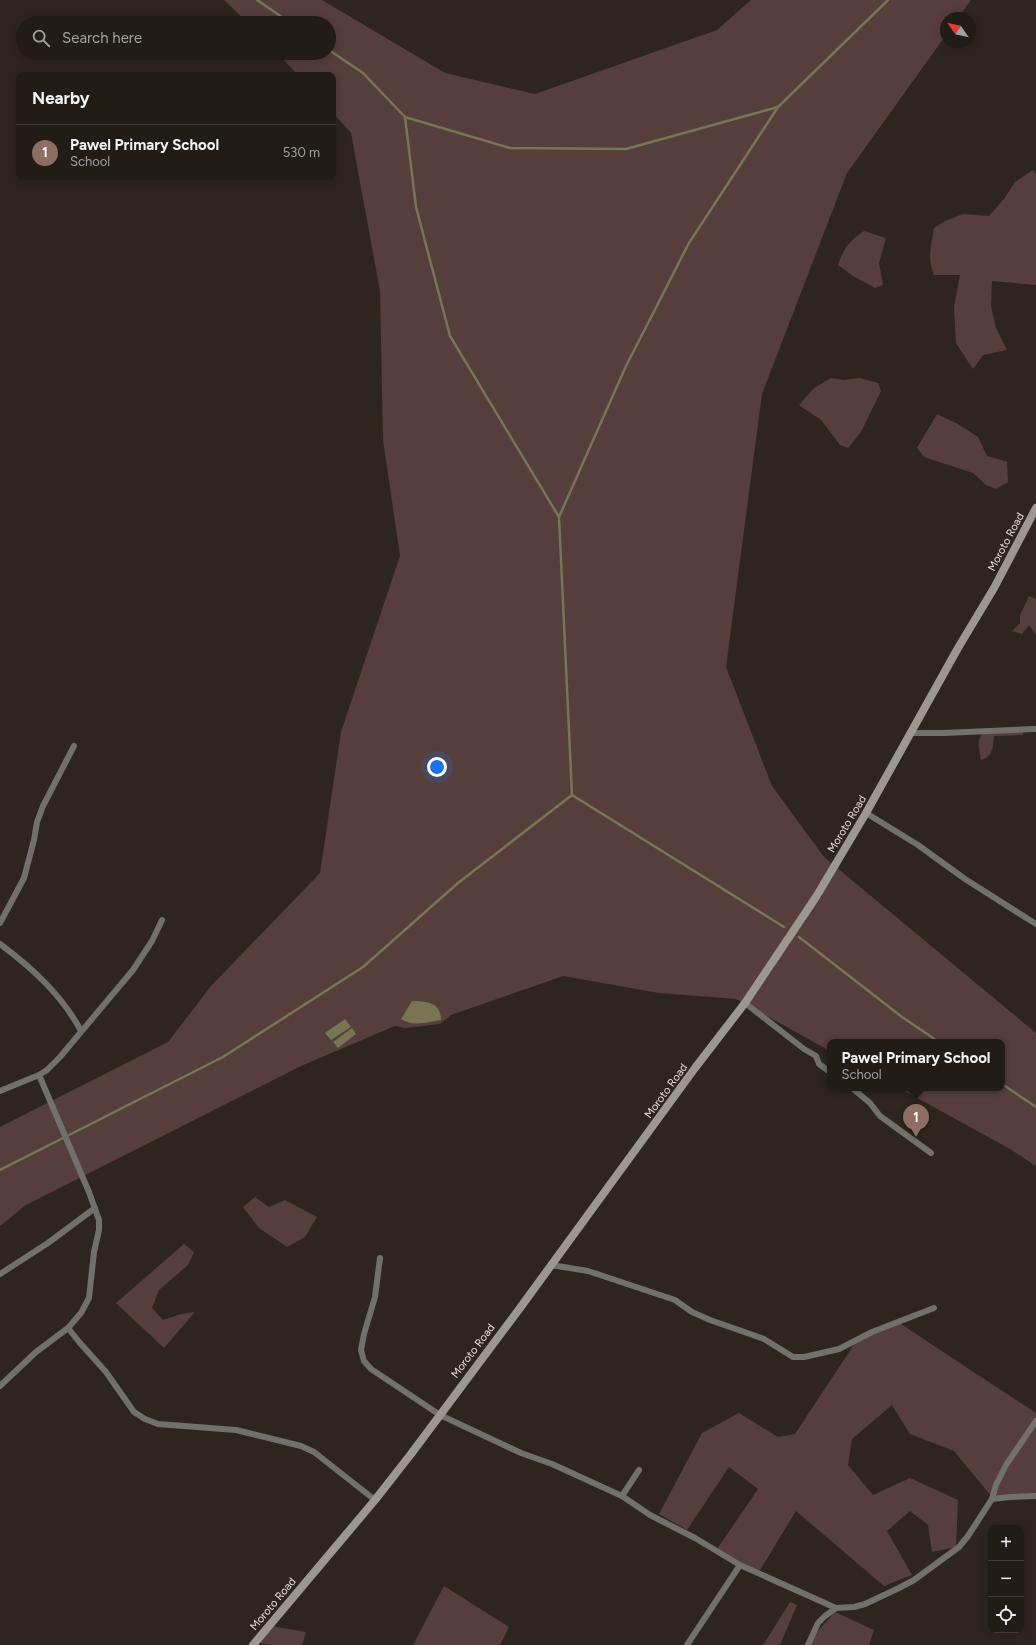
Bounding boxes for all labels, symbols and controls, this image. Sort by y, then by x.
north arrow [940,12,976,48]
search box [16,16,336,60]
icon: search [30,27,52,49]
text: Search here [62,29,142,47]
text: Nearby [32,88,90,108]
text: Pawel Primary School [70,136,219,154]
text: 1 [42,145,48,160]
text: 530 m [283,145,320,160]
text: School [70,154,110,169]
street label: Moroto Road [985,511,1027,573]
your location [427,757,447,777]
street label: Moroto Road [825,793,869,855]
popup [827,1039,1005,1091]
text: Pawel Primary School [841,1049,991,1067]
street label: Moroto Road [642,1061,690,1121]
text: School [841,1067,882,1082]
pin: 1 [903,1104,929,1137]
street label: Moroto Road [448,1321,498,1381]
map controls [988,1525,1024,1633]
button: + [988,1525,1024,1561]
button: − [988,1561,1024,1597]
street label: Moroto Road [247,1575,299,1633]
button: locate [988,1597,1024,1633]

